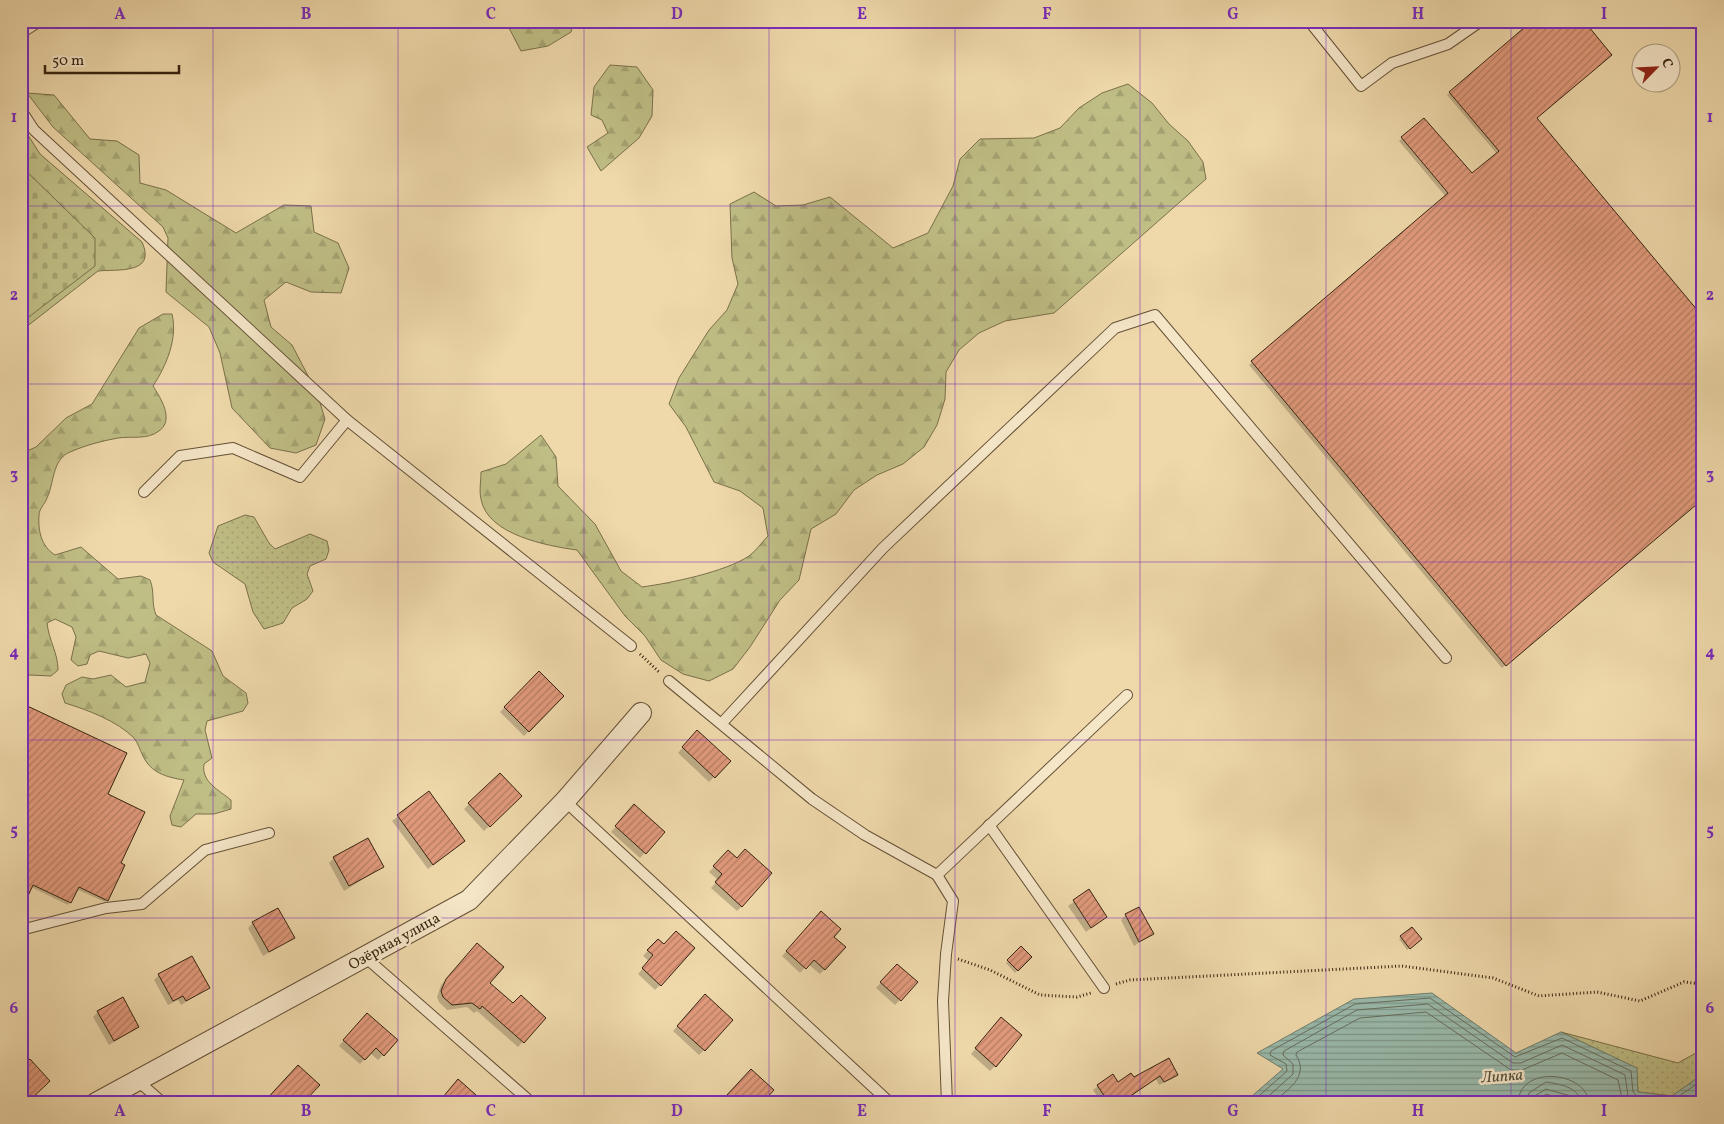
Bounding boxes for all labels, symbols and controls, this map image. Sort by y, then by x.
text: A [114,4,126,26]
text: B [301,4,312,26]
text: C [486,4,496,26]
text: D [671,4,683,26]
text: E [857,4,867,26]
text: F [1042,4,1052,26]
text: G [1227,4,1239,26]
text: H [1412,4,1424,26]
text: I [1601,4,1607,26]
scale bar [45,42,179,74]
north arrow [1632,42,1682,92]
text: 50 m [52,51,84,72]
text: С [1656,55,1677,71]
text: 1 [11,107,17,129]
text: 1 [1707,107,1713,129]
text: 2 [10,285,18,307]
text: 2 [1706,285,1714,307]
text: 3 [10,464,18,486]
text: 3 [1706,464,1714,486]
text: 4 [9,642,19,664]
text: 4 [1705,642,1715,664]
text: 5 [10,820,18,842]
text: 5 [1706,820,1714,842]
street label: Озёрная улица [345,908,444,976]
text: 6 [10,998,19,1020]
text: 6 [1706,998,1715,1020]
water label: Липка [1479,1065,1524,1090]
text: A [114,1101,126,1123]
text: B [301,1101,312,1123]
text: C [486,1101,496,1123]
text: D [671,1101,683,1123]
text: E [857,1101,867,1123]
text: F [1042,1101,1052,1123]
text: G [1227,1101,1239,1123]
text: H [1412,1101,1424,1123]
text: I [1601,1101,1607,1123]

